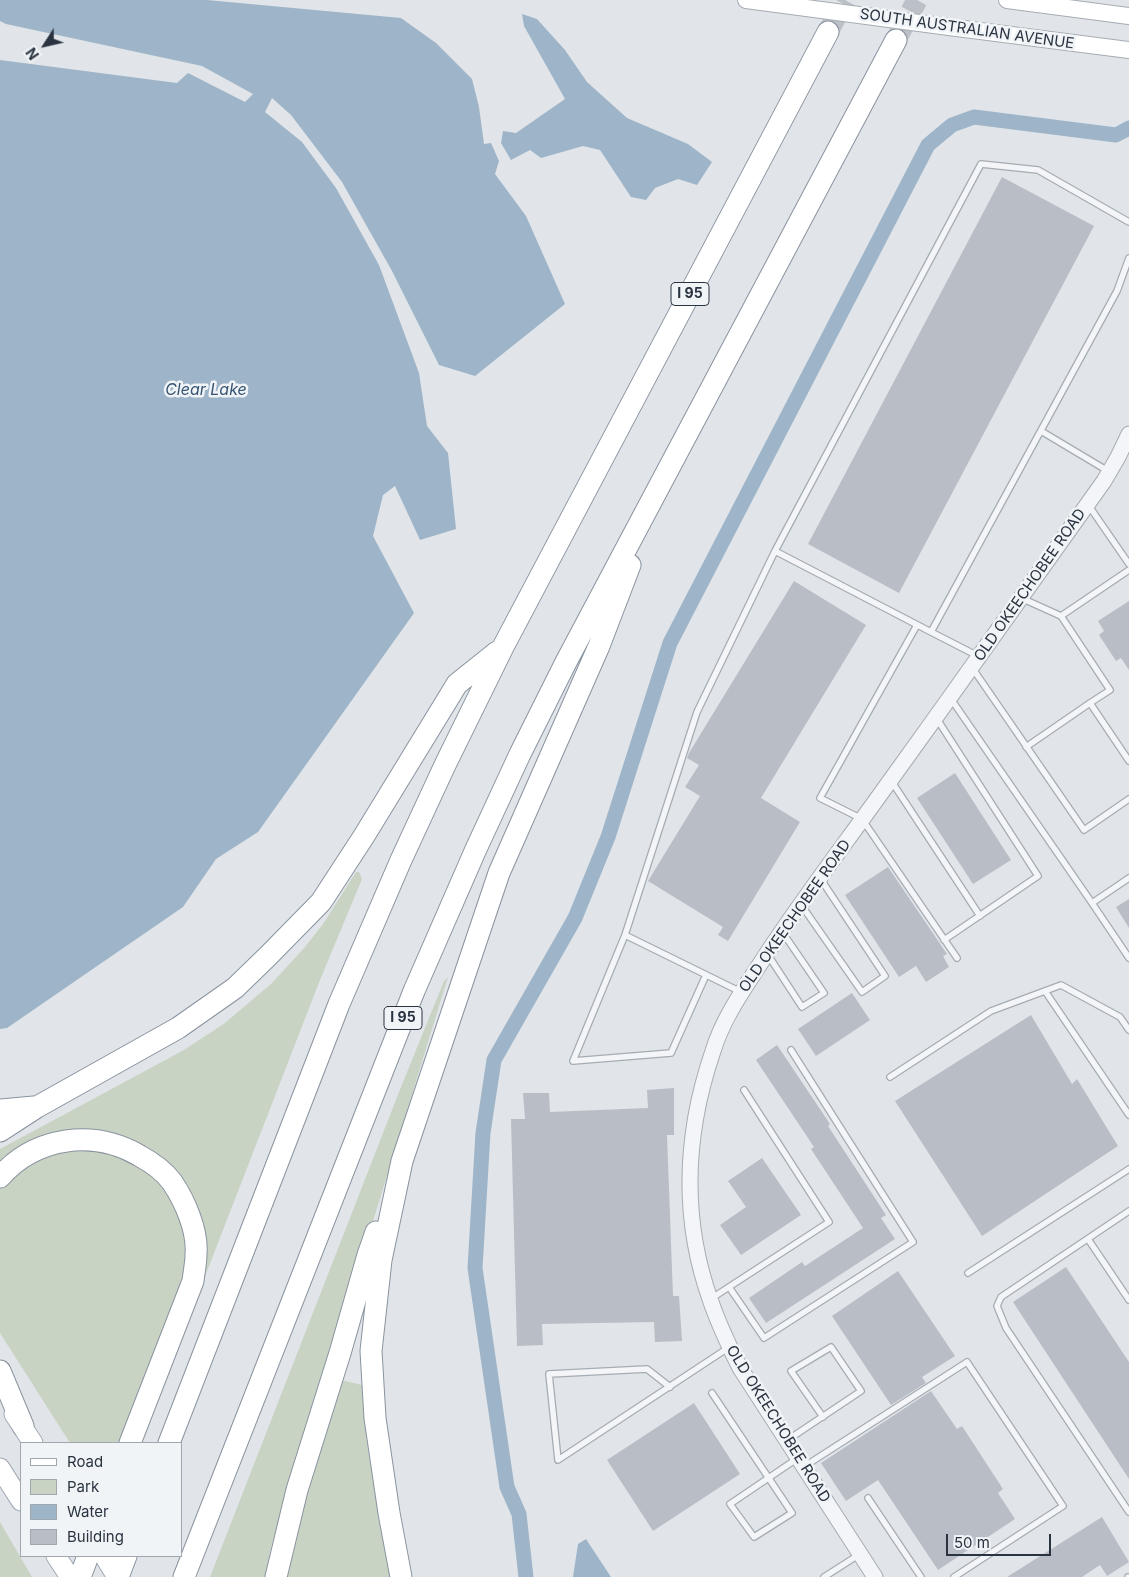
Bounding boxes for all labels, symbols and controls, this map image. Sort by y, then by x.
street label: SOUTH AUSTRALIAN AVENUE [859,5,1075,53]
north arrow [20,20,70,70]
text: N [22,45,42,63]
road number: I 95 [671,282,709,306]
water label: Clear Lake [165,380,247,400]
street label: OLD OKEECHOBEE ROAD [970,505,1090,665]
street label: OLD OKEECHOBEE ROAD [735,836,855,996]
road number: I 95 [384,1006,422,1030]
street label: OLD OKEECHOBEE ROAD [722,1342,834,1506]
legend [20,1442,182,1557]
text: Road [67,1452,103,1471]
text: Park [67,1477,99,1496]
text: Water [67,1502,109,1521]
scale bar [949,1524,1054,1556]
text: Building [67,1527,124,1546]
text: 50 m [954,1533,990,1552]

